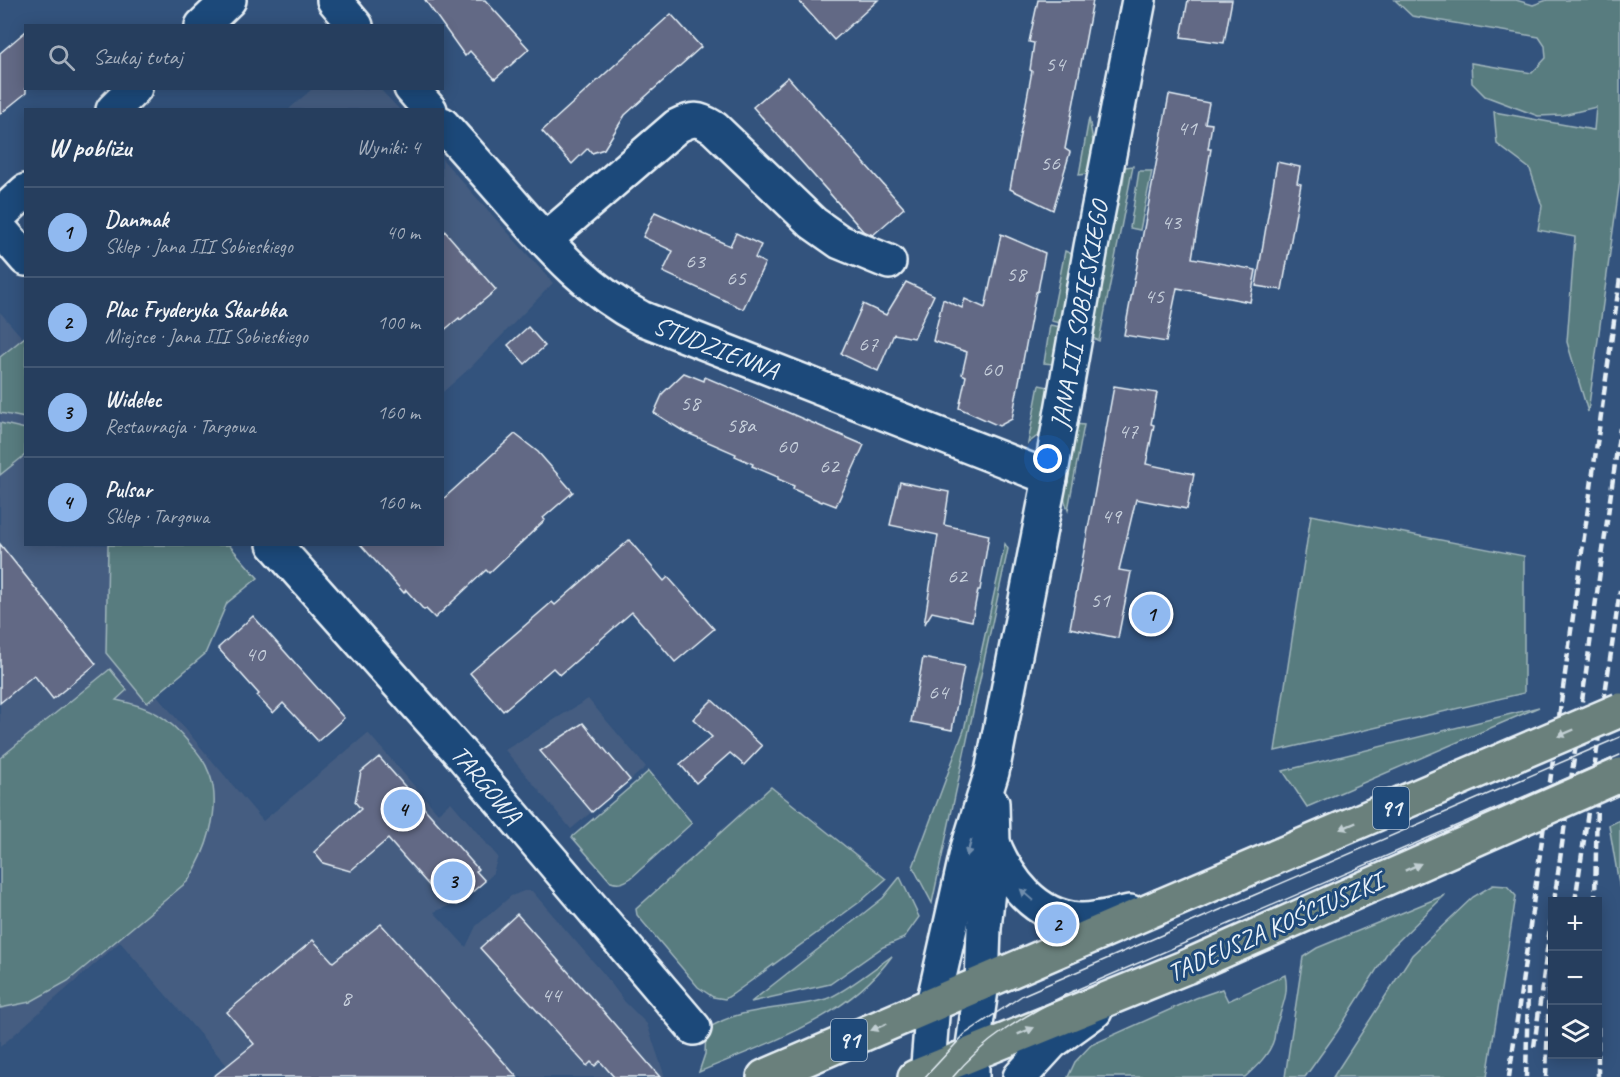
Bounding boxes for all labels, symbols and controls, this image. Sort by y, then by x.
search box [24,24,444,90]
icon: search [45,41,78,74]
text: Szukaj tutaj [93,43,183,71]
house number: 54 [1045,50,1067,78]
house number: 41 [1177,114,1198,142]
text: W pobliżu [48,131,131,164]
text: Wyniki: 4 [357,135,420,160]
house number: 56 [1040,149,1061,177]
street label: JANA III SOBIESKIEGO [1042,195,1117,434]
text: Danmak [105,206,169,234]
house number: 43 [1161,208,1183,236]
text: 1 [63,220,72,245]
text: 40 m [386,220,420,245]
text: Sklep · Jana III Sobieskiego [105,234,293,259]
house number: 63 [685,247,707,275]
house number: 58 [1006,260,1028,288]
house number: 65 [726,264,747,292]
house number: 45 [1144,282,1165,310]
text: Plac Fryderyka Skarbka [105,296,286,324]
street label: STUDZIENNA [649,308,785,387]
text: 2 [63,310,72,335]
text: 100 m [377,310,420,335]
text: Miejsce · Jana III Sobieskiego [105,324,308,349]
house number: 67 [858,330,879,358]
house number: 60 [982,355,1004,383]
text: Widelec [105,386,162,414]
house number: 58 [680,389,702,417]
text: 3 [63,400,72,425]
text: 160 m [377,400,420,425]
house number: 58a [726,411,757,439]
text: Restauracja · Targowa [105,414,255,439]
house number: 47 [1118,417,1139,445]
house number: 60 [777,432,799,460]
your location [1033,444,1062,473]
house number: 62 [819,452,841,480]
text: Pulsar [105,476,152,504]
text: 4 [63,490,72,515]
text: 160 m [377,490,420,515]
house number: 49 [1101,502,1123,530]
text: Sklep · Targowa [105,504,209,529]
house number: 62 [947,562,969,590]
house number: 51 [1090,586,1111,614]
pin: 1 [1132,592,1170,636]
house number: 40 [245,640,267,668]
house number: 64 [928,678,950,706]
one-way arrow [1557,728,1575,738]
street label: TARGOWA [444,738,530,831]
pin: 4 [384,786,422,832]
road number: 91 [1373,787,1409,829]
one-way arrow [1339,821,1357,831]
one-way arrow [964,839,973,857]
pin: 3 [434,858,472,904]
street label: TADEUSZA KOŚCIUSZKI [1162,862,1393,989]
one-way arrow [1404,862,1421,871]
one-way arrow [1020,889,1035,902]
map controls [1548,897,1602,1059]
button: + [1548,897,1602,951]
pin: 2 [1038,902,1076,946]
button: − [1548,951,1602,1005]
house number: 44 [541,981,563,1009]
house number: 8 [341,984,353,1012]
button: layers [1548,1005,1602,1059]
road number: 91 [831,1019,867,1061]
one-way arrow [870,1022,888,1032]
one-way arrow [1018,1026,1036,1036]

